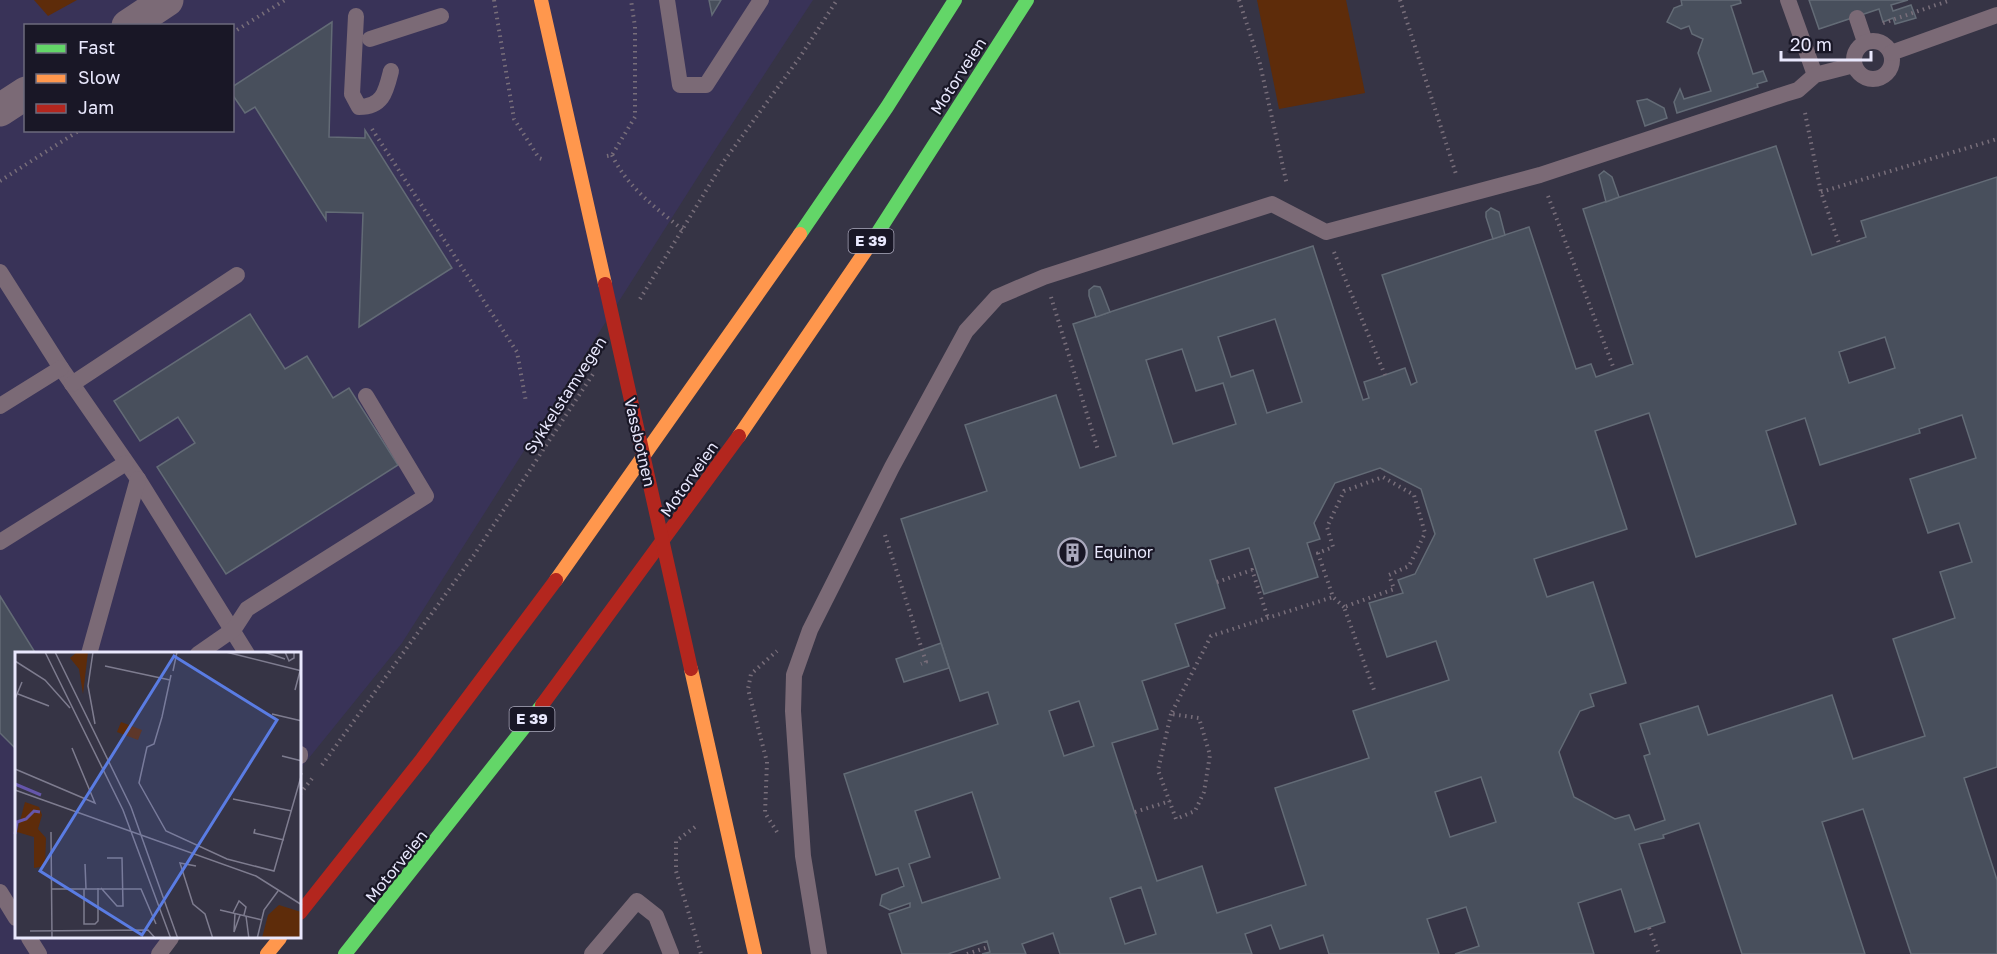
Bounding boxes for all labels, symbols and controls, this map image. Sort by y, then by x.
legend [24,24,234,132]
scale bar [1781,24,1871,62]
text: 20 m [1790,33,1832,55]
street label: Motorveien [926,34,990,118]
text: Fast [78,36,115,58]
text: Slow [78,66,121,88]
text: Jam [78,96,114,118]
road number: E 39 [848,229,894,253]
street label: Sykkelstamvegen [520,333,610,457]
street label: Vassbotnen [620,396,660,488]
street label: Motorveien [656,437,722,521]
building icon: Equinor [1057,536,1089,568]
place label: Equinor [1094,542,1153,562]
inset map [15,652,302,939]
road number: E 39 [510,707,554,731]
street label: Motorveien [361,826,431,906]

